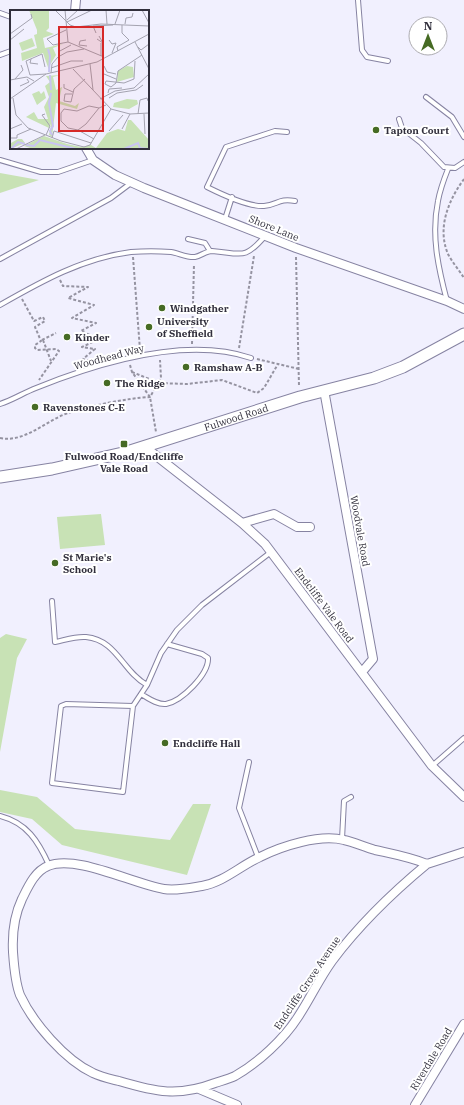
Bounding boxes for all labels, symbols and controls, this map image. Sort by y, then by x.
inset map [10,10,149,149]
north arrow [408,16,448,56]
text: N [424,19,433,33]
place label: Tapton Court [384,124,449,137]
marker: Tapton Court [371,125,381,135]
street label: Shore Lane [247,212,301,244]
place label: Windgather [170,302,229,315]
marker: Windgather [157,303,167,313]
place label: University of Sheffield [157,315,214,340]
marker: University of Sheffield [144,322,154,332]
place label: Kinder [75,331,110,344]
marker: Kinder [62,332,72,342]
street label: Woodhead Way [72,341,146,373]
place label: Ramshaw A-B [194,361,263,374]
marker: Ramshaw A-B [181,362,191,372]
place label: The Ridge [115,377,165,390]
marker: The Ridge [102,378,112,388]
place label: Ravenstones C-E [43,401,125,414]
street label: Fulwood Road [202,401,270,434]
marker: Ravenstones C-E [30,402,40,412]
marker: Fulwood Road/Endcliffe Vale Road [119,439,129,449]
place label: Fulwood Road/Endcliffe Vale Road [65,450,184,475]
street label: Woodvale Road [347,494,373,568]
place label: St Marie's School [63,551,112,576]
marker: St Marie's School [50,558,60,568]
street label: Endcliffe Vale Road [292,565,356,645]
place label: Endcliffe Hall [173,737,240,750]
marker: Endcliffe Hall [160,738,170,748]
street label: Endcliffe Grove Avenue [271,934,343,1032]
street label: Riverdale Road [407,1025,455,1093]

